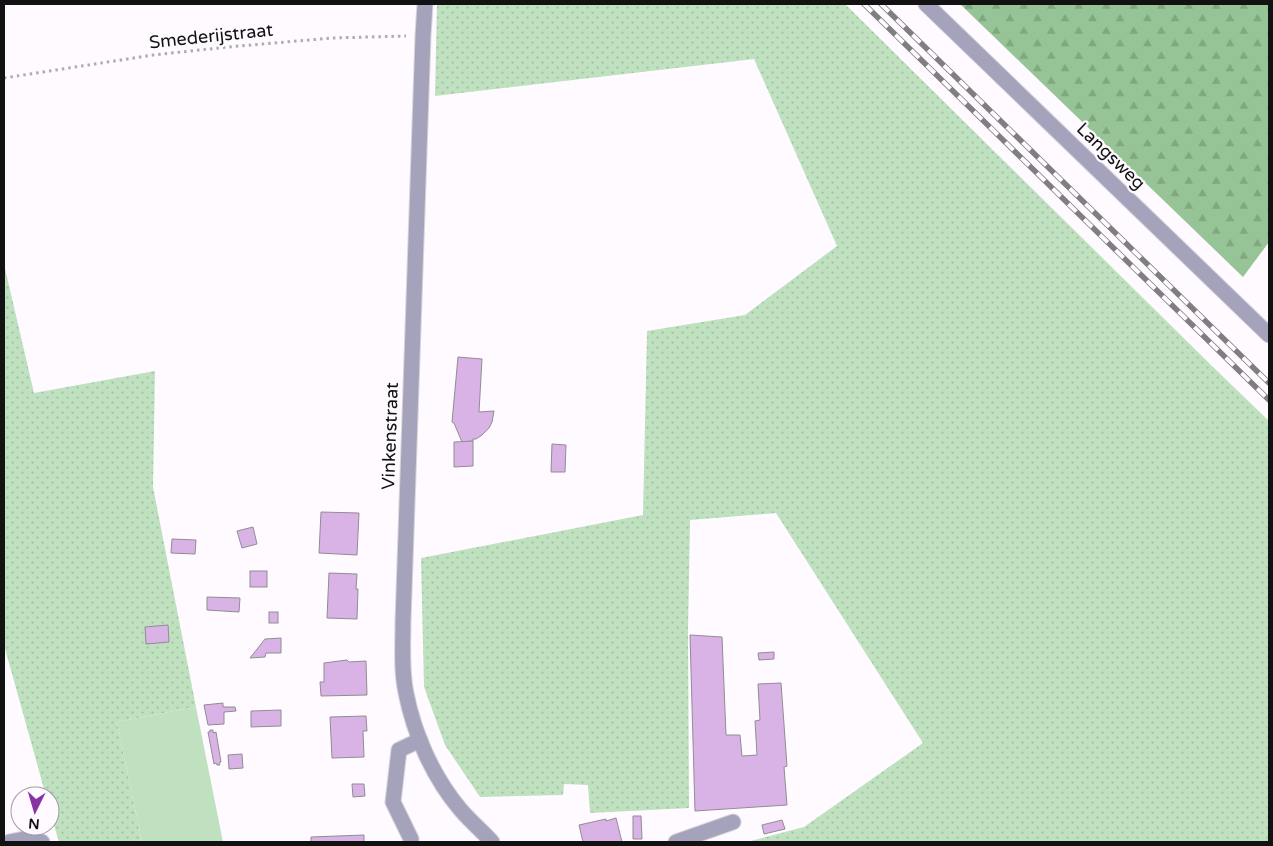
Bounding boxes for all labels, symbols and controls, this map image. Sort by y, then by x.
street label: Smederijstraat [148,19,274,53]
street label: Langsweg [1072,118,1150,194]
street label: Vinkenstraat [377,382,403,490]
north arrow [10,786,60,836]
text: N [28,814,40,832]

